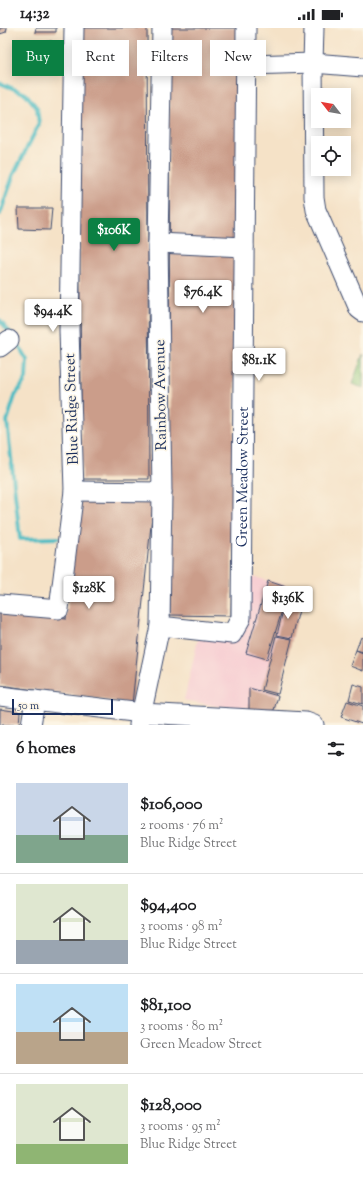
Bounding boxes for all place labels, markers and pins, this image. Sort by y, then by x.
pin: $106K [86,218,142,252]
pin: $76.4K [170,280,236,314]
pin: $94.4K [20,299,86,333]
pin: $81.1K [226,348,292,382]
pin: $128K [61,576,117,610]
pin: $136K [260,586,316,620]

